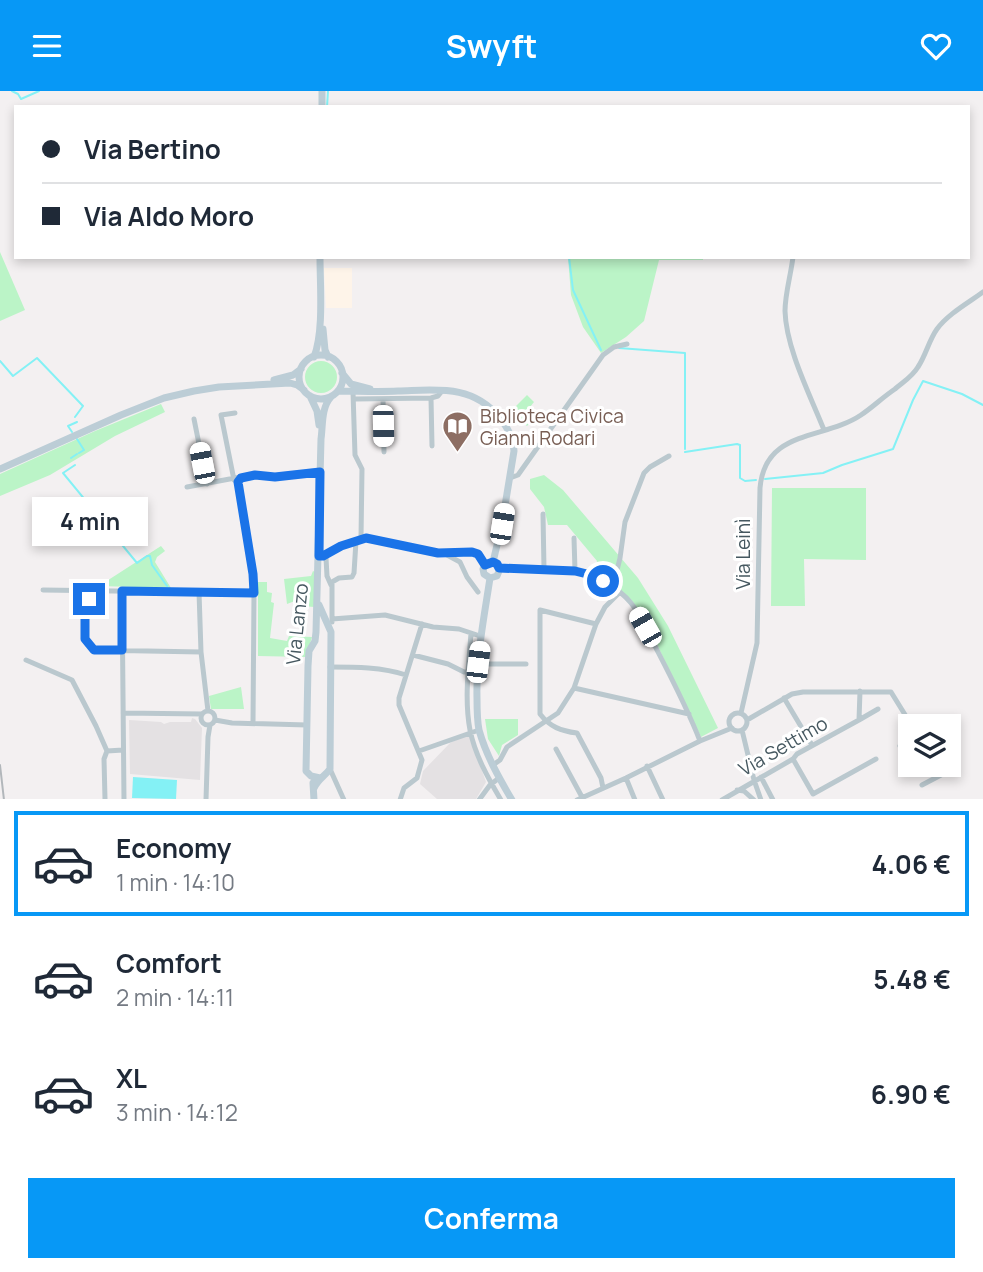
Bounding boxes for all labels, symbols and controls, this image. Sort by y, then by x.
text: Swyft [446,24,537,68]
icon: menu [28,27,66,65]
icon: heart [917,27,955,65]
text: Via Bertino [84,131,221,167]
text: Via Aldo Moro [84,198,254,234]
place label: Biblioteca Civica Gianni Rodari [480,403,624,451]
car [373,405,394,447]
library icon: Biblioteca Civica Gianni Rodari [440,410,474,454]
car [188,440,217,486]
callout: 4 min [31,497,147,547]
car [489,502,516,546]
text: 4 min [60,505,120,537]
street label: Via Leinì [730,519,756,589]
route start [587,565,619,597]
street label: Via Lanzo [280,582,314,666]
route end [73,583,105,615]
car [626,604,665,650]
car [466,640,491,684]
street label: Via Settimo [734,710,832,782]
map controls [898,714,961,777]
button: layers [898,714,961,777]
text: Economy [116,830,231,866]
icon: car [32,832,95,895]
text: 4.06 € [872,846,951,882]
text: 1 min · 14:10 [116,866,235,898]
text: Comfort [116,945,222,981]
icon: car [32,947,95,1010]
text: 5.48 € [873,961,951,997]
text: 2 min · 14:11 [116,981,234,1013]
text: XL [116,1060,147,1096]
icon: car [32,1062,95,1125]
text: 6.90 € [871,1076,951,1112]
text: 3 min · 14:12 [116,1096,238,1128]
button: Conferma [28,1178,955,1258]

